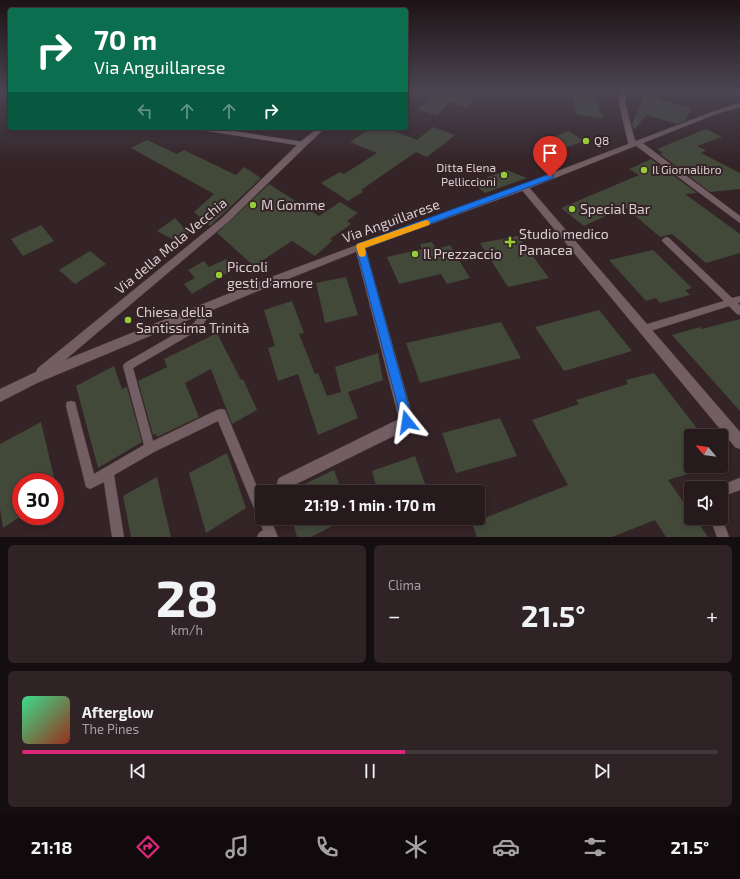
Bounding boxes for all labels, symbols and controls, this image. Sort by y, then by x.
text: 70 m [94,22,157,56]
icon: right [28,24,80,76]
text: Via Anguillarese [94,56,225,78]
icon: left [134,100,156,122]
icon: ahead [176,100,198,122]
icon: ahead [218,100,240,122]
icon: right [260,100,282,122]
place label: Q8 [594,133,609,148]
pin [533,136,567,177]
marker: Q8 [581,136,591,146]
icon: arrive [539,142,561,164]
place label: Ditta Elena Pelliccioni [436,160,496,188]
place label: Il Giornalibro [652,162,722,176]
marker: Il Giornalibro [639,165,649,175]
marker: Ditta Elena Pelliccioni [499,170,509,180]
street label: Via della Mola Vecchia [111,194,230,297]
street label: Via Anguillarese [340,195,442,246]
place label: M Gomme [261,196,325,213]
marker: M Gomme [248,200,258,210]
place label: Special Bar [580,200,651,217]
marker: Special Bar [567,204,577,214]
place label: Studio medico Panacea [519,225,609,258]
marker: Studio medico Panacea [504,236,516,248]
place label: Il Prezzaccio [423,245,502,262]
marker: Il Prezzaccio [410,249,420,259]
place label: Piccoli gesti d'amore [227,258,313,291]
marker: Piccoli gesti d'amore [214,270,224,280]
place label: Chiesa della Santissima Trinità [136,303,249,336]
marker: Chiesa della Santissima Trinità [123,315,133,325]
position arrow [386,401,428,443]
north arrow [684,429,728,473]
map controls [684,429,728,525]
speed limit sign: 30 [12,473,64,525]
button: sound [684,481,728,525]
text: 21:19 · 1 min · 170 m [304,496,436,514]
text: 28 [156,565,218,627]
text: Clima [388,577,421,593]
text: 21.5° [521,597,586,633]
text: − [388,602,401,628]
text: + [706,602,718,628]
text: km/h [171,622,203,638]
text: Afterglow [82,703,154,721]
text: The Pines [82,721,139,737]
icon: previous [127,760,149,782]
icon: pause [359,760,381,782]
icon: next [591,760,613,782]
icon: directions [134,833,162,861]
icon: music [223,833,251,861]
icon: phone [313,833,341,861]
icon: climate [402,833,430,861]
icon: car [492,833,520,861]
icon: filters [581,833,609,861]
text: 21:18 [31,836,73,858]
text: 21.5° [671,836,709,858]

